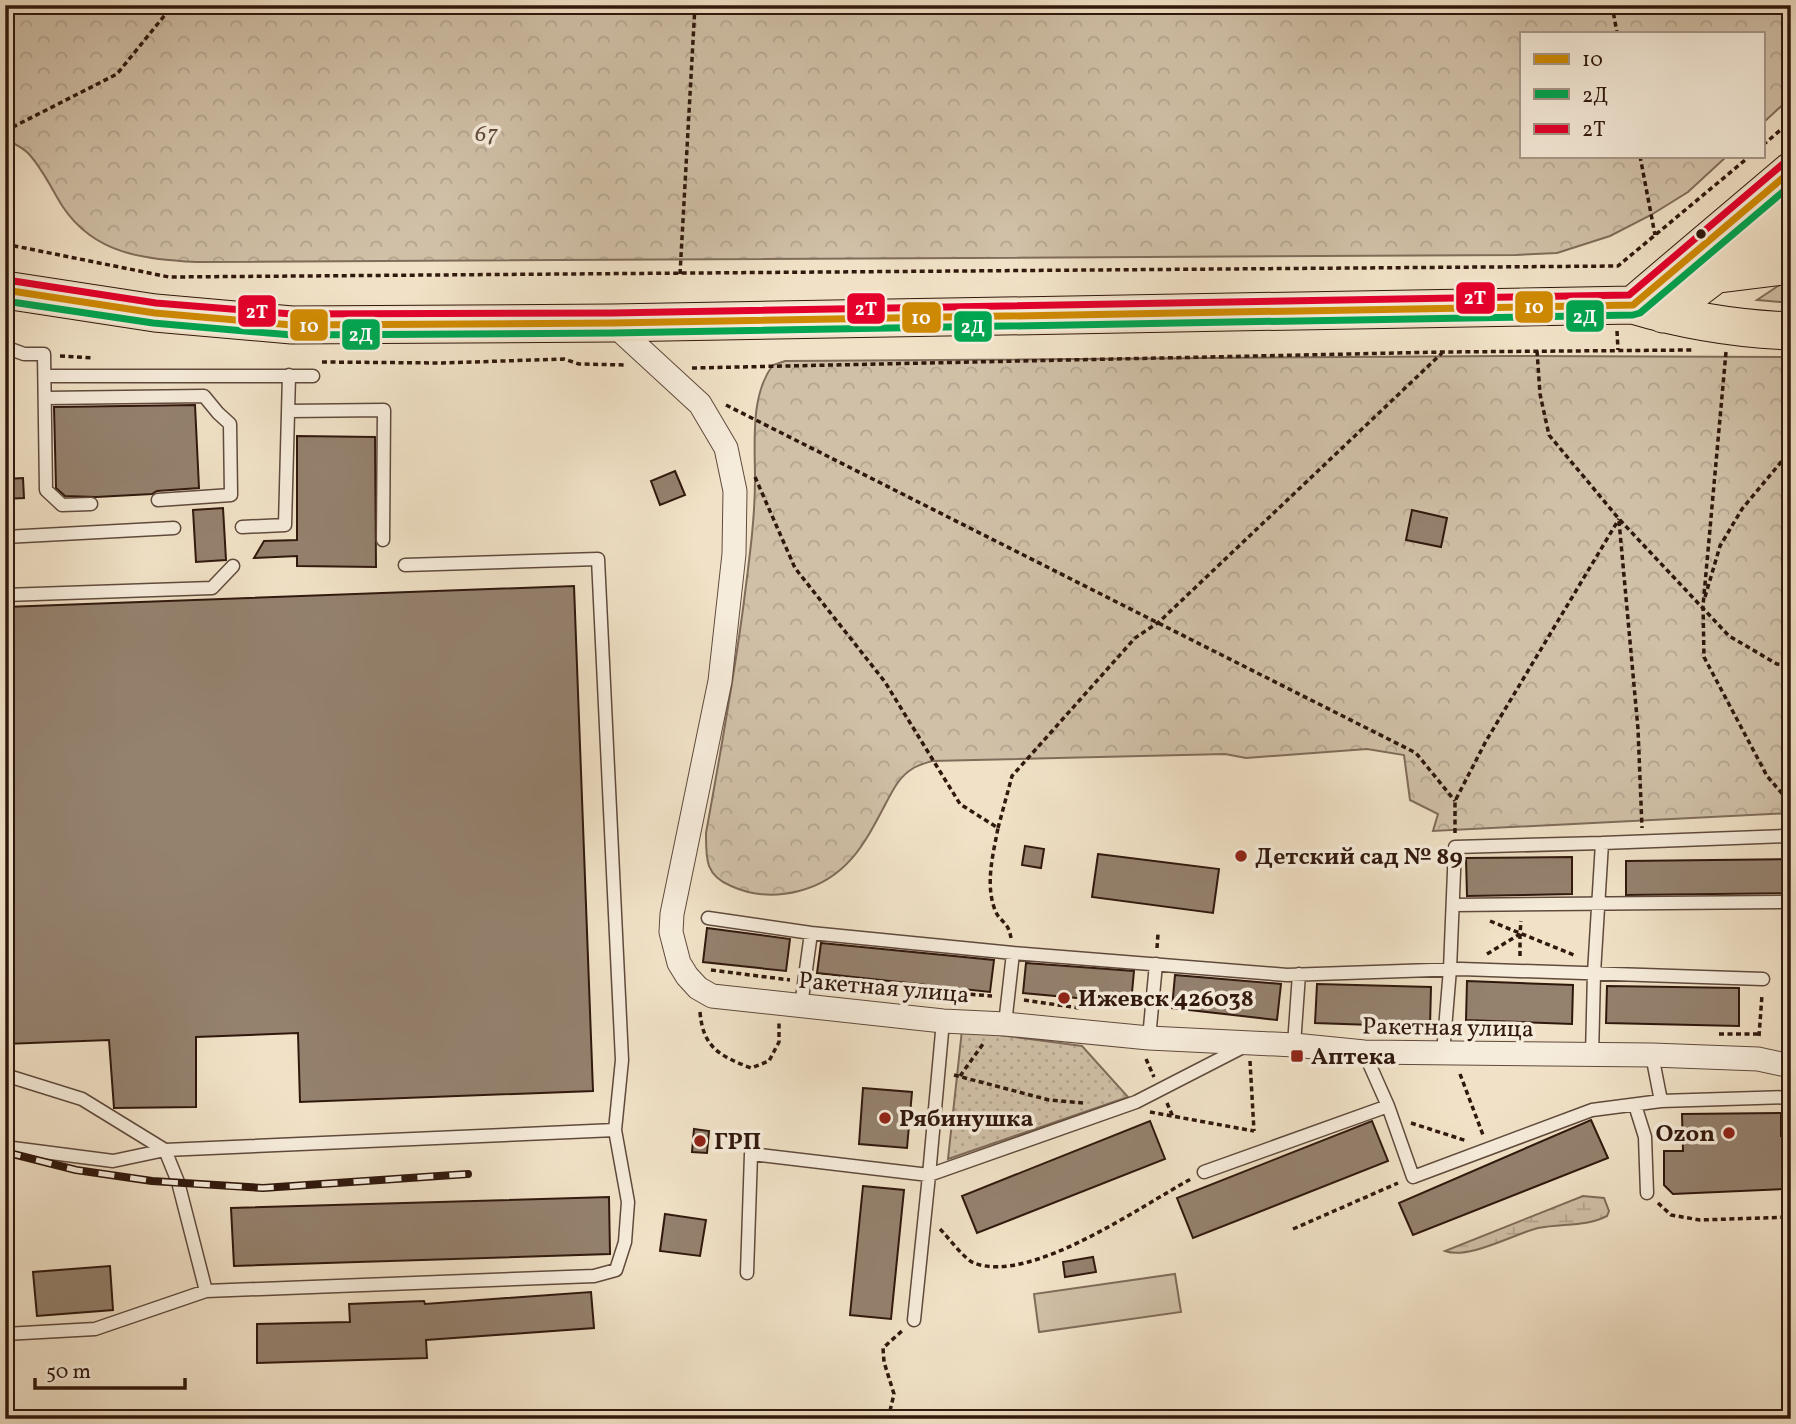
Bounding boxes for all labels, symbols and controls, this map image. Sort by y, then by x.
legend [1520,32,1764,158]
text: 10 [1582,46,1603,75]
text: 2Д [1582,82,1609,111]
text: 2Т [1582,116,1606,145]
park label: 67 [474,118,499,152]
unlabelled marker [1694,227,1708,241]
line badge: 2Т [1455,281,1496,315]
text: 2Т [1464,286,1486,312]
line badge: 10 [1514,290,1554,324]
line badge: 2Т [846,292,886,325]
line badge: 2Т [237,294,277,328]
text: 10 [1524,295,1544,321]
text: 2Т [855,297,877,323]
line badge: 2Д [1565,299,1605,333]
text: 2Т [246,300,268,326]
line badge: 10 [901,301,942,334]
text: 2Д [1573,305,1597,331]
text: 10 [911,306,931,332]
line badge: 10 [289,308,329,342]
line badge: 2Д [953,310,993,343]
text: 10 [299,314,319,340]
text: 2Д [961,315,985,341]
line badge: 2Д [341,318,381,351]
text: 2Д [349,323,373,349]
place label: Детский сад № 89 [1255,841,1463,875]
marker: Детский сад № 89 [1233,848,1249,864]
street label: Ракетная улица [797,965,971,1013]
place label: Ижевск 426038 [1078,983,1254,1017]
marker: Ижевск 426038 [1056,990,1072,1006]
street label: Ракетная улица [1362,1011,1534,1047]
place label: Аптека [1311,1041,1396,1075]
marker: Аптека [1289,1048,1305,1064]
place label: Рябинушка [899,1103,1034,1137]
marker: Рябинушка [877,1110,893,1126]
place label: Ozon [1655,1118,1715,1152]
marker: Ozon [1721,1125,1737,1141]
place label: ГРП [714,1126,761,1160]
marker: ГРП [692,1133,708,1149]
scale bar [35,1347,186,1391]
text: 50 m [46,1358,91,1387]

